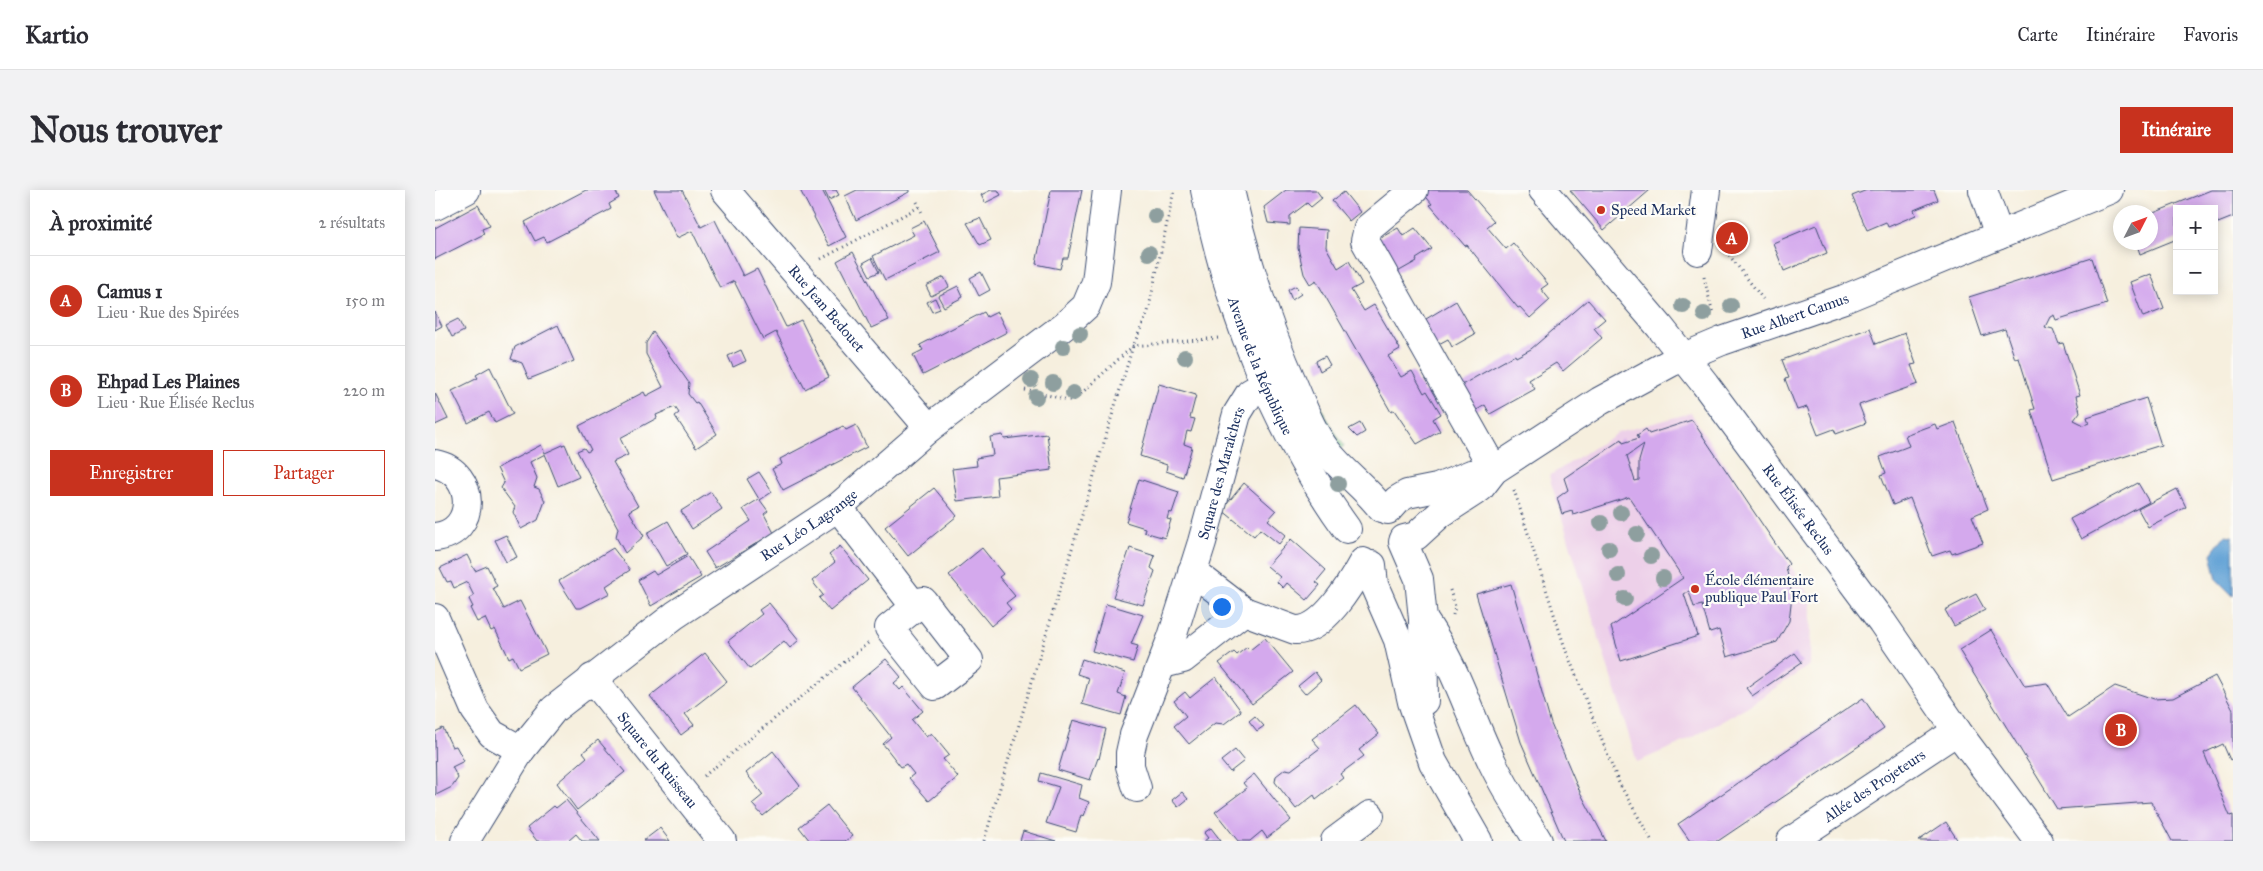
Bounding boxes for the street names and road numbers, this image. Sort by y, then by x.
street label: Rue Jean Bedouet [784,261,869,356]
street label: Rue Albert Camus [1739,289,1851,343]
street label: Avenue de la République [1224,294,1297,438]
street label: Square des Maraîchers [1194,403,1249,542]
street label: Rue Élisée Reclus [1759,460,1838,558]
street label: Rue Léo Lagrange [757,485,861,565]
street label: Square du Ruisseau [614,708,701,812]
street label: Allée des Projeteurs [1819,745,1929,827]

